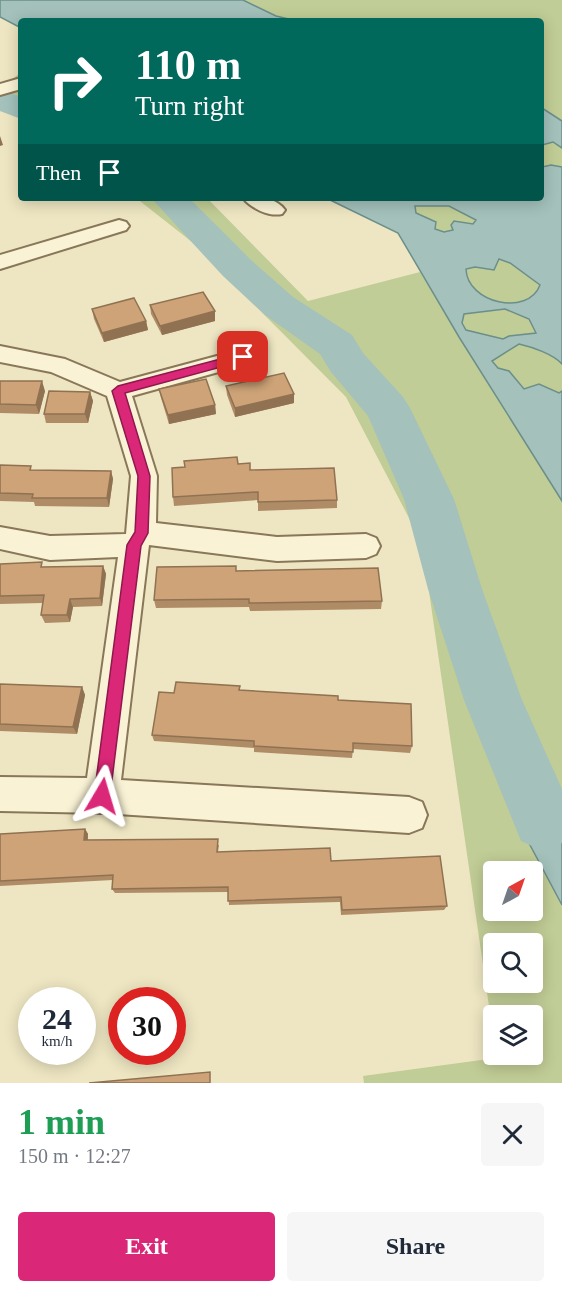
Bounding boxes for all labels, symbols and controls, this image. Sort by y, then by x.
icon: right [36,42,114,120]
text: 110 m [135,42,241,88]
text: Turn right [135,91,244,121]
icon: arrive [93,156,126,189]
text: Then [36,160,81,185]
pin [217,331,268,382]
icon: arrive [226,340,259,373]
position arrow [70,764,134,828]
north arrow [483,861,543,921]
map controls [483,861,543,1065]
button: search [483,933,543,993]
speed limit sign: 30 [108,987,186,1065]
text: 24 [42,1002,72,1035]
button: layers [483,1005,543,1065]
text: km/h [42,1033,72,1049]
text: 1 min [18,1102,105,1142]
button: close [481,1103,544,1166]
text: 150 m · 12:27 [18,1145,131,1167]
button: Exit [18,1212,275,1281]
button: Share [287,1212,544,1281]

